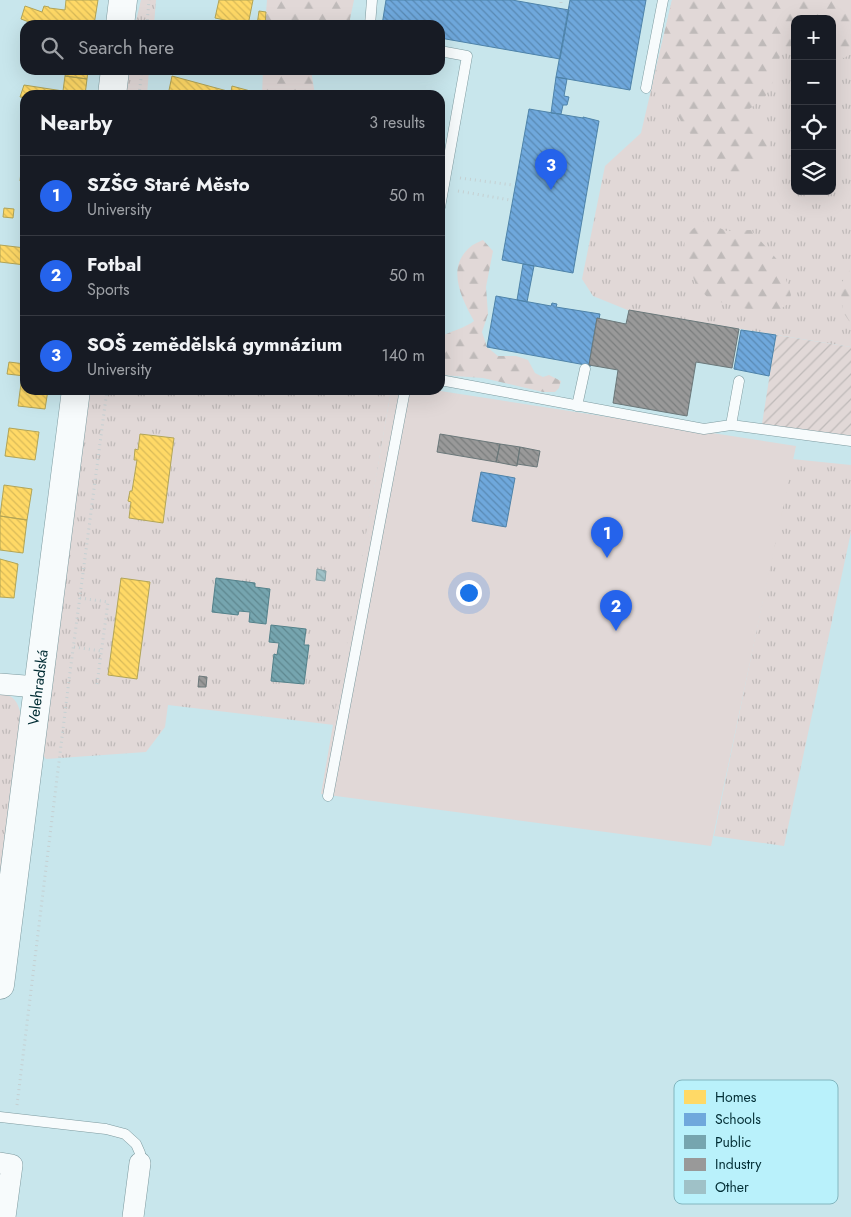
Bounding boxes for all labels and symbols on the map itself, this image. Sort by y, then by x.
pin: 3 [535,149,567,190]
pin: 1 [591,517,623,558]
your location [456,580,482,606]
pin: 2 [600,590,632,631]
street label: Velehradská [22,648,54,727]
legend [674,1080,838,1204]
text: Homes [715,1087,757,1107]
text: Schools [715,1109,761,1129]
text: Public [715,1132,751,1152]
text: Industry [715,1154,762,1174]
text: Other [715,1177,749,1197]

